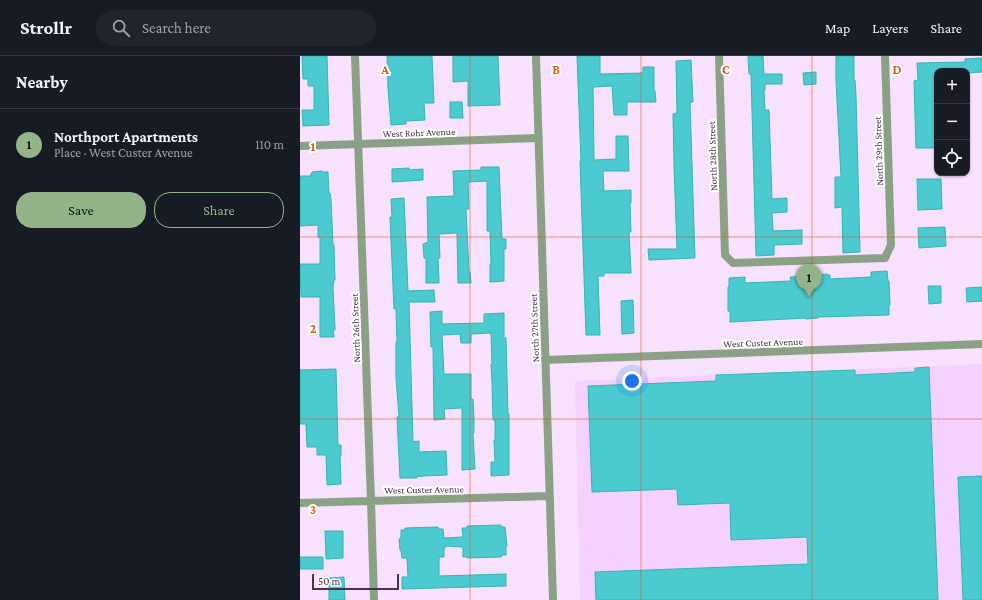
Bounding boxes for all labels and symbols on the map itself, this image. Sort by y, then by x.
text: A [380,62,389,77]
text: B [552,62,560,77]
text: C [722,62,730,77]
text: D [893,62,902,77]
street label: North 29th Street [872,115,885,186]
street label: North 28th Street [706,120,719,191]
street label: West Rohr Avenue [382,126,456,139]
text: 1 [311,139,316,154]
pin: 1 [796,264,822,297]
street label: North 26th Street [349,292,362,363]
street label: North 27th Street [528,293,541,363]
text: 2 [310,321,317,336]
street label: West Custer Avenue [723,336,804,349]
your location [622,371,642,391]
street label: West Custer Avenue [384,483,465,496]
text: 3 [310,502,316,517]
scale bar [312,572,399,591]

